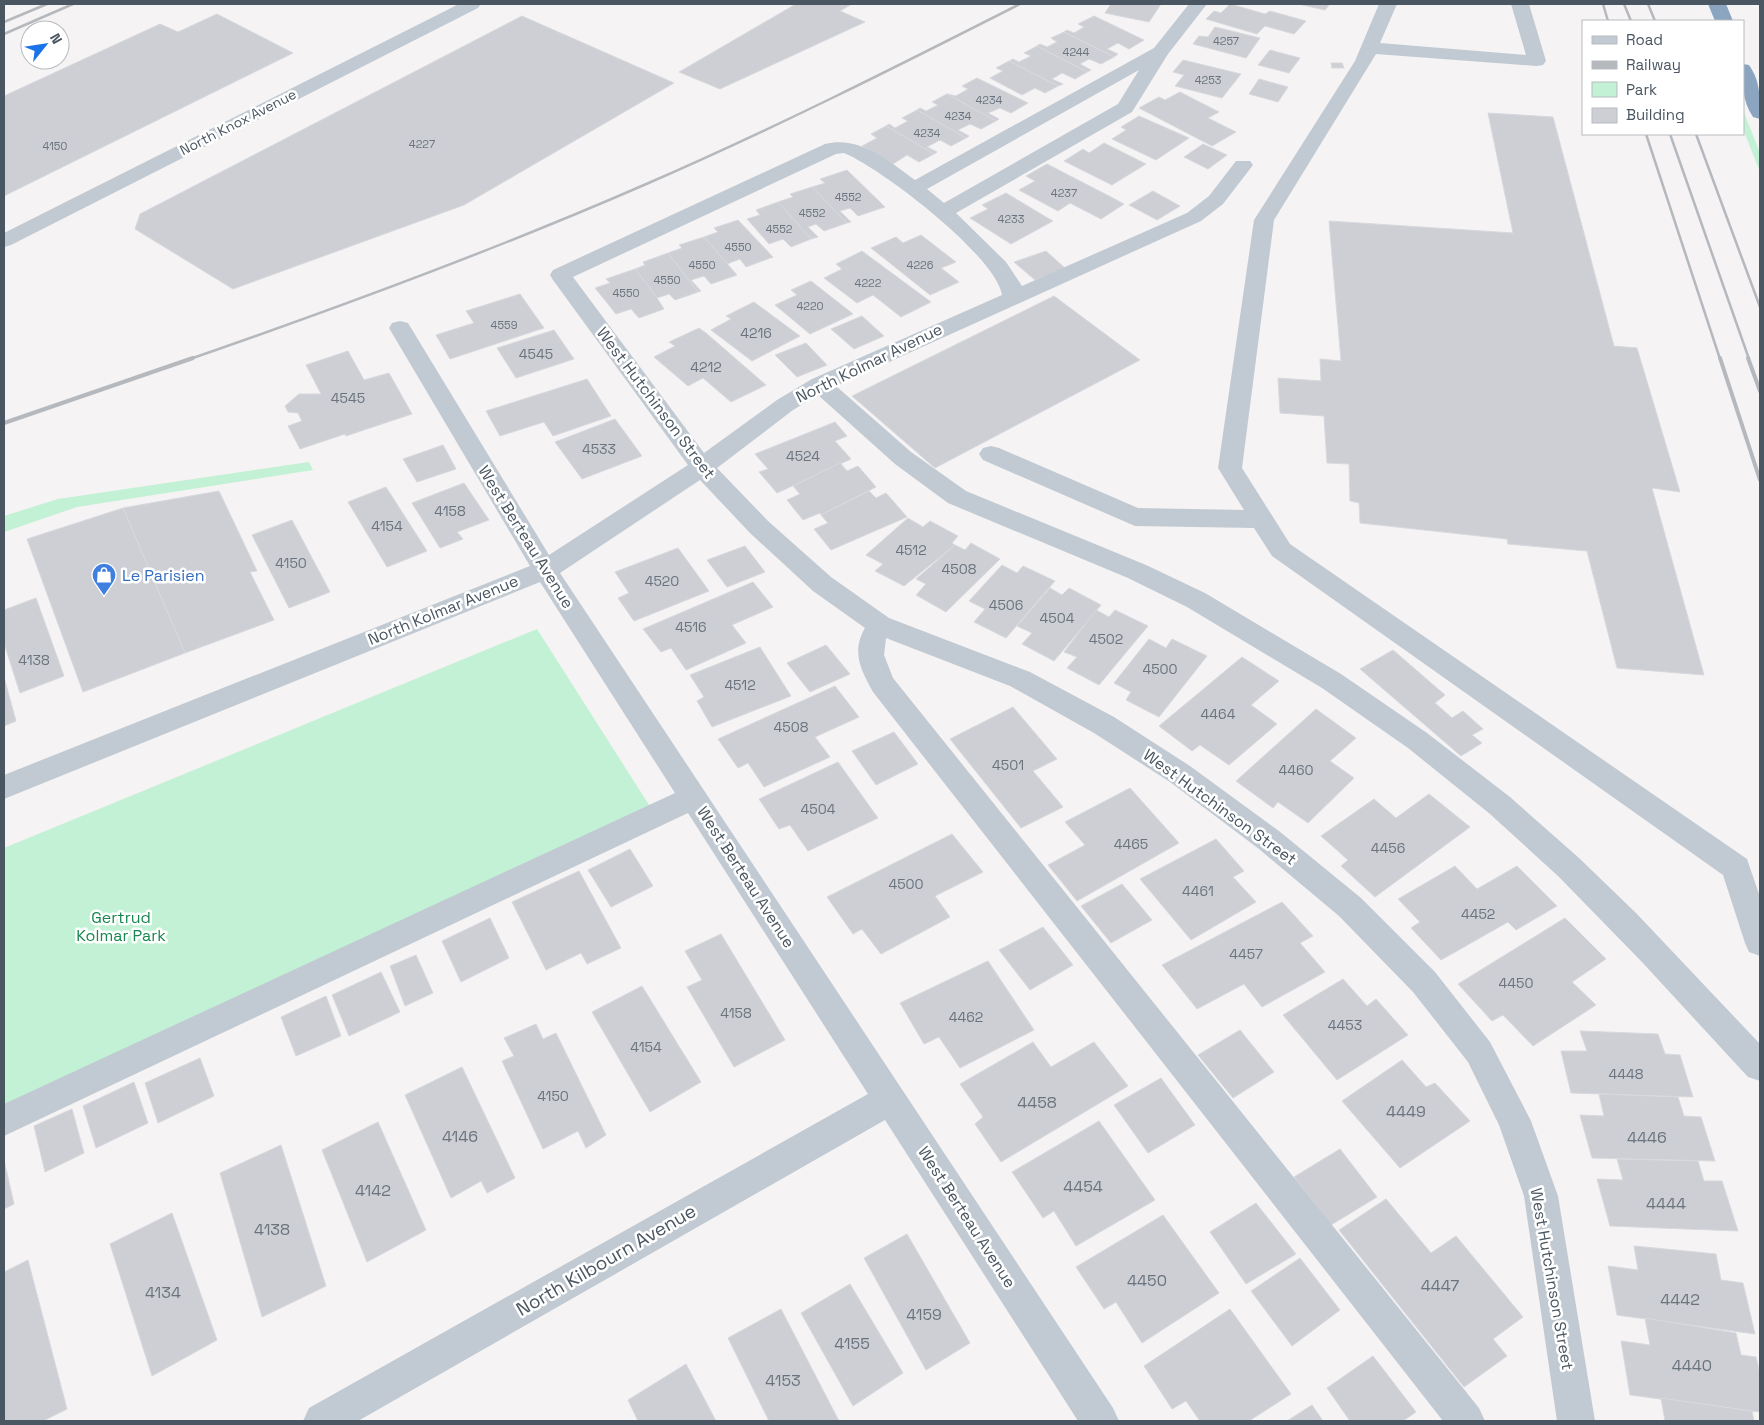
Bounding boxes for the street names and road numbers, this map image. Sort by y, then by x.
street label: North Knox Avenue [177,85,299,159]
street label: North Kolmar Avenue [792,318,946,408]
street label: West Hutchinson Street [592,323,720,483]
street label: West Berteau Avenue [473,462,579,612]
street label: North Kolmar Avenue [365,570,521,650]
street label: West Hutchinson Street [1139,744,1301,870]
street label: West Berteau Avenue [692,802,800,952]
street label: West Berteau Avenue [913,1142,1021,1292]
street label: West Hutchinson Street [1526,1186,1578,1372]
street label: North Kilbourn Avenue [511,1198,701,1322]

